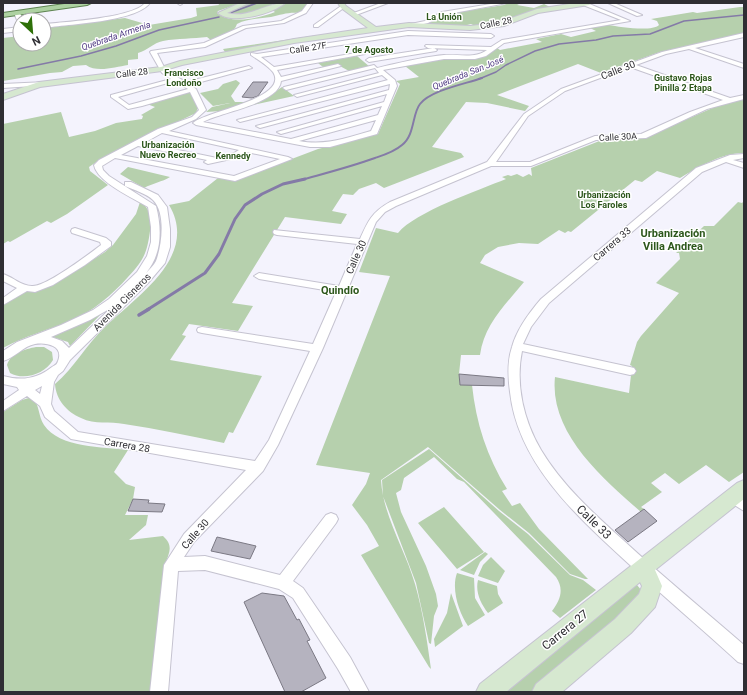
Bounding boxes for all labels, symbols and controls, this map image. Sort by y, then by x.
north arrow [12,12,52,52]
district label: La Unión [426,12,462,22]
street label: Calle 28 [479,15,513,31]
water label: Quebrada Armenia [80,19,152,53]
text: N [30,33,43,48]
street label: Calle 27F [289,40,327,56]
district label: 7 de Agosto [345,45,393,55]
water label: Quebrada San José [431,54,505,92]
street label: Calle 30 [599,58,637,82]
street label: Calle 28 [115,66,149,80]
district label: Francisco Londoño [164,68,204,88]
district label: Gustavo Rojas Pinilla 2 Etapa [654,73,712,93]
street label: Calle 30A [599,131,637,143]
district label: Urbanización Nuevo Recreo [140,140,196,160]
district label: Kennedy [215,151,251,161]
district label: Urbanización Los Faroles [577,190,631,210]
street label: Carrera 33 [591,225,633,263]
district label: Urbanización Villa Andrea [641,227,705,253]
street label: Calle 30 [344,238,368,276]
street label: Avenida Cisneros [91,271,153,333]
district label: Quindío [321,284,359,297]
street label: Carrera 28 [103,436,151,455]
street label: Calle 33 [574,502,614,542]
street label: Calle 30 [179,517,211,551]
street label: Carrera 27 [539,607,591,653]

